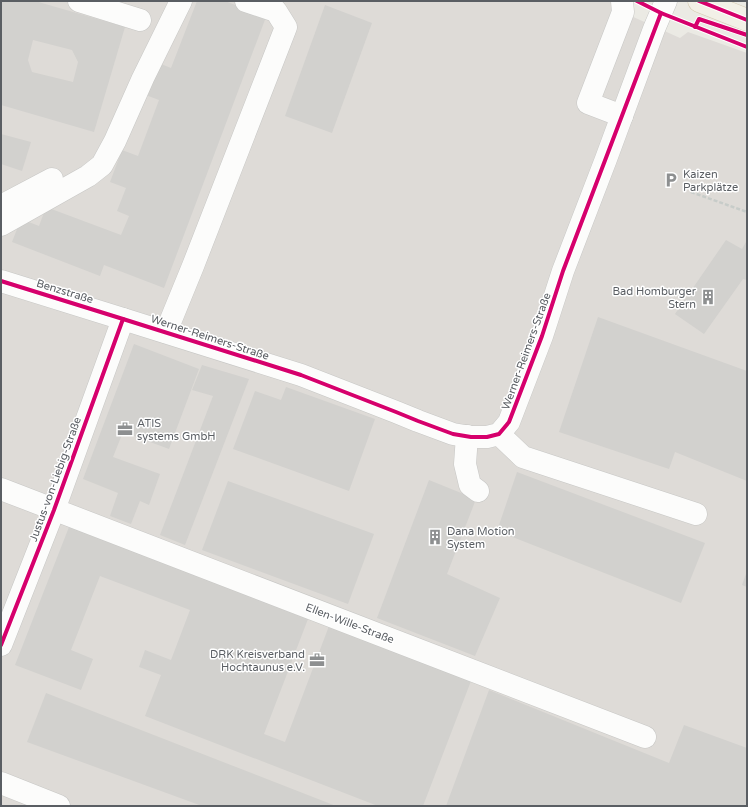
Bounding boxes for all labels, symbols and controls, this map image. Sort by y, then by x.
place label: Kaizen Parkplätze [683,168,738,194]
parking icon: Kaizen Parkplätze [662,171,680,189]
street label: Benzstraße [35,277,95,306]
place label: Bad Homburger Stern [612,285,697,311]
building icon: Bad Homburger Stern [699,288,717,306]
street label: Werner-Reimers-Straße [499,291,554,411]
street label: Werner-Reimers-Straße [149,312,271,363]
street label: Justus-von-Liebig-Straße [27,415,84,543]
place label: ATIS systems GmbH [137,417,216,443]
office icon: ATIS systems GmbH [116,420,134,438]
place label: Dana Motion System [447,525,515,551]
building icon: Dana Motion System [426,528,444,546]
street label: Ellen-Wille-Straße [304,601,396,646]
place label: DRK Kreisverband Hochtaunus e.V. [210,648,305,674]
office icon: DRK Kreisverband Hochtaunus e.V. [308,651,326,669]

